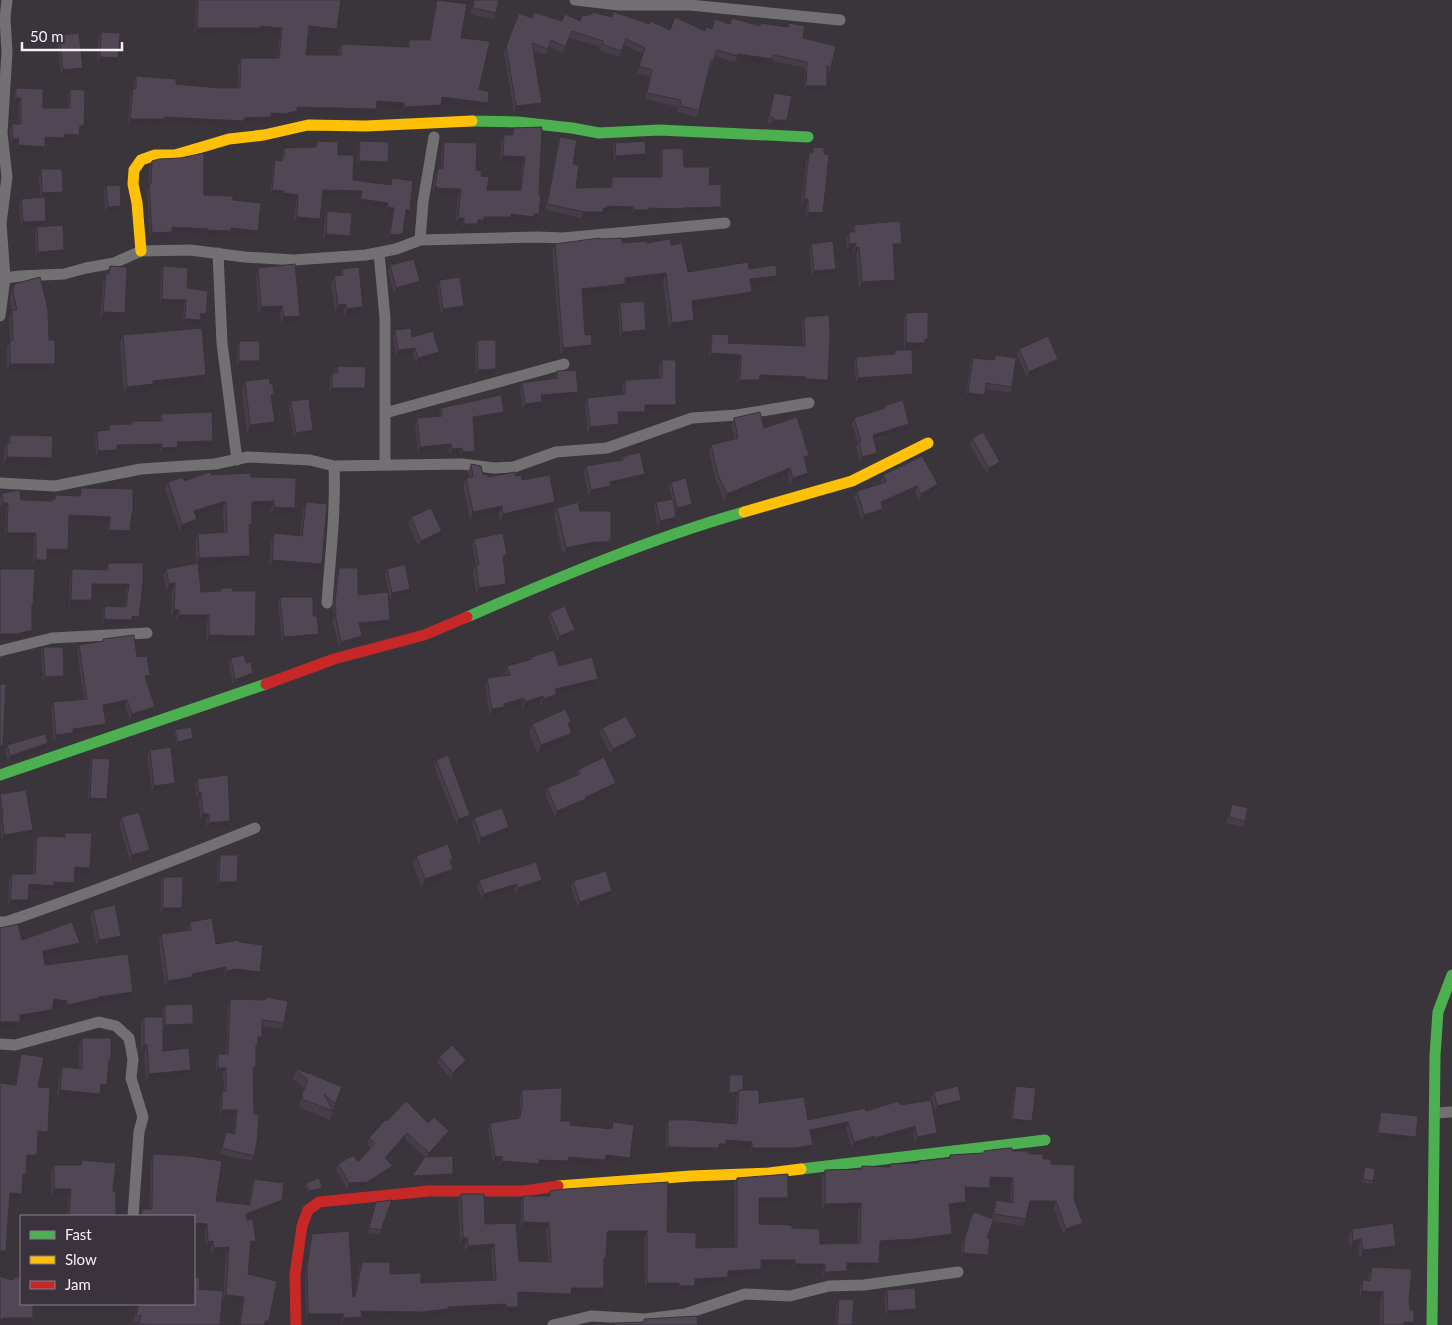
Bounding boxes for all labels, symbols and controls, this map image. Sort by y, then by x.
scale bar [22,20,122,52]
text: 50 m [30,27,64,45]
legend [20,1215,195,1305]
text: Fast [65,1225,92,1243]
text: Slow [65,1250,97,1268]
text: Jam [65,1275,91,1293]

